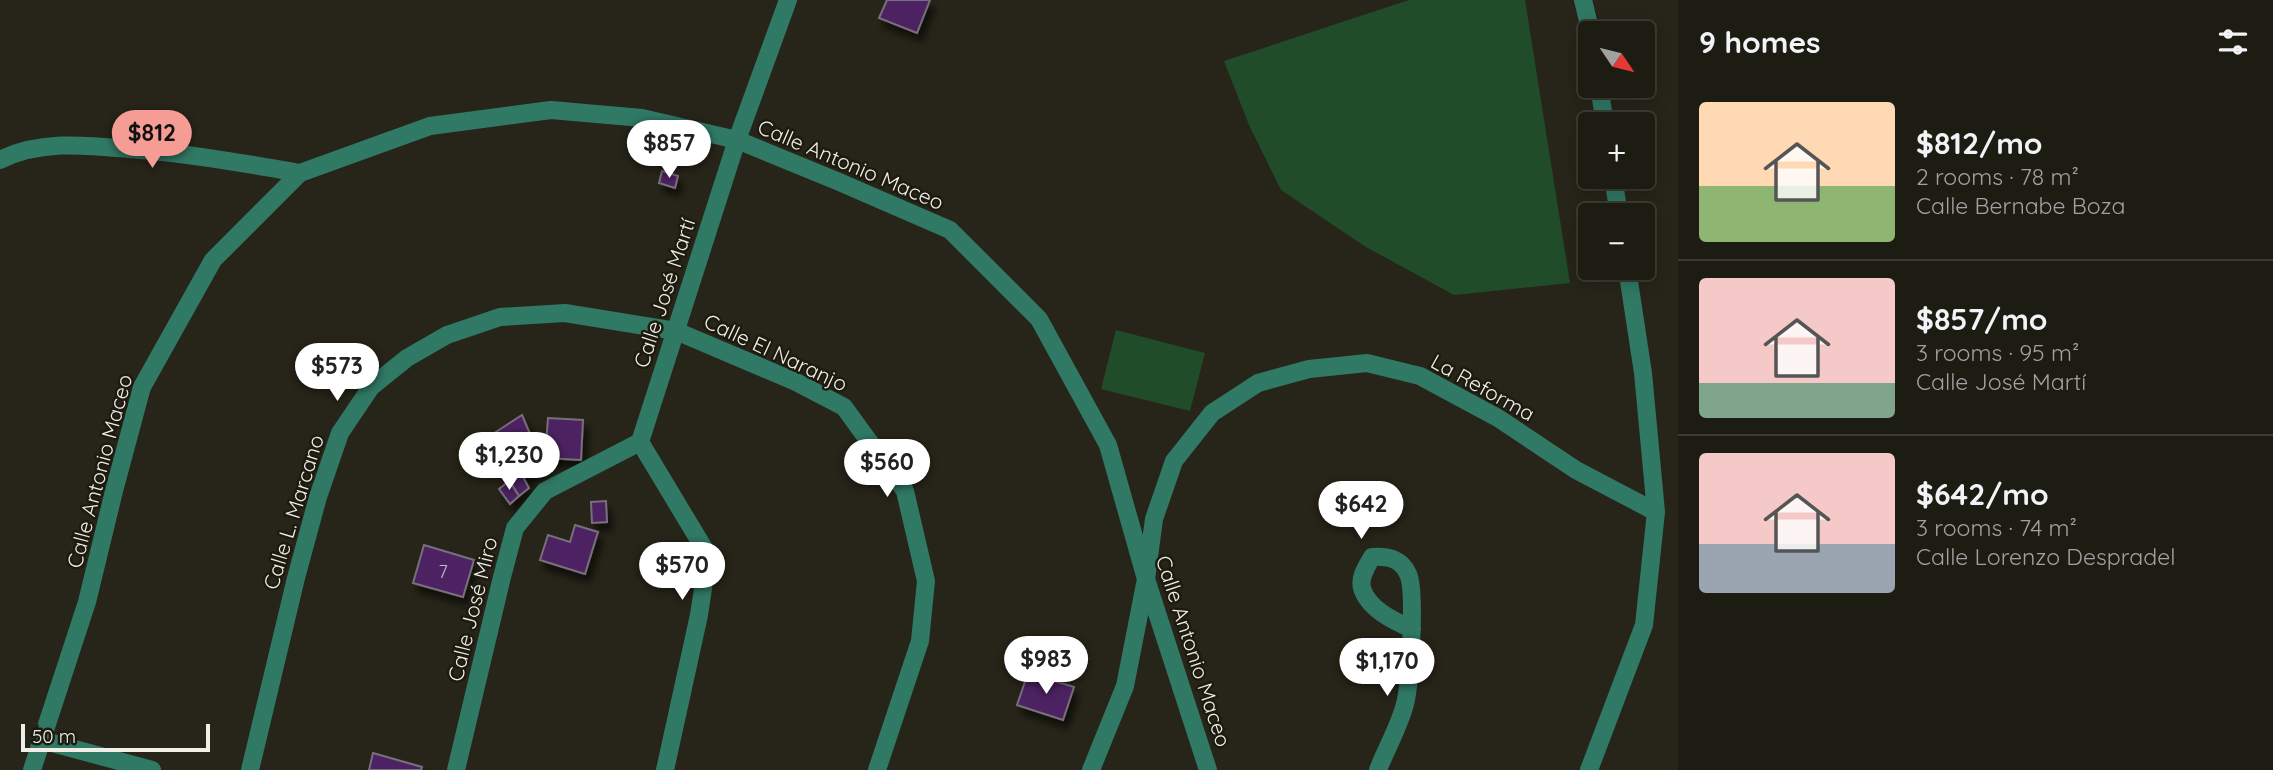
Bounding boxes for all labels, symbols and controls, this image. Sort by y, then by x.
north arrow [1578,21,1656,98]
map controls [1578,21,1655,280]
text: 9 homes [1699,23,1821,61]
icon: filters [2214,23,2252,61]
pin: $812 [111,110,193,170]
button: + [1578,112,1655,189]
street label: Calle Antonio Maceo [754,113,948,215]
text: $812 [128,118,176,147]
pin: $857 [628,120,710,180]
text: $812/mo [1916,124,2043,162]
text: $857 [643,128,695,157]
icon: home [1755,130,1839,214]
text: 2 rooms · 78 m² [1916,162,2079,191]
text: Calle Bernabe Boza [1916,191,2125,220]
button: − [1578,203,1655,280]
street label: Calle José Martí [628,215,701,371]
text: $857/mo [1916,300,2048,338]
icon: home [1755,306,1839,390]
street label: Calle El Naranjo [700,307,852,397]
text: 3 rooms · 95 m² [1916,338,2079,367]
pin: $573 [296,344,378,403]
street label: La Reforma [1426,348,1540,426]
text: $573 [311,351,363,380]
text: Calle José Martí [1916,367,2086,396]
street label: Calle Antonio Maceo [61,371,137,571]
street label: Calle L. Marcano [257,432,329,592]
pin: $1,230 [452,433,566,492]
text: $1,230 [475,440,543,469]
pin: $560 [846,440,928,499]
text: $560 [860,447,914,476]
text: $642/mo [1916,475,2049,513]
icon: home [1755,481,1839,565]
pin: $642 [1320,482,1402,541]
text: $642 [1334,489,1388,518]
text: 3 rooms · 74 m² [1916,513,2077,542]
street label: Calle José Miro [442,534,502,684]
pin: $570 [641,542,723,602]
text: Calle Lorenzo Despradel [1916,542,2176,571]
text: $570 [655,550,709,579]
street label: Calle Antonio Maceo [1151,552,1237,750]
house number: 7 [438,560,448,583]
pin: $983 [1005,636,1087,696]
pin: $1,170 [1330,638,1444,698]
text: $983 [1020,644,1072,673]
text: $1,170 [1355,646,1419,675]
scale bar [21,721,210,753]
text: 50 m [32,724,76,748]

